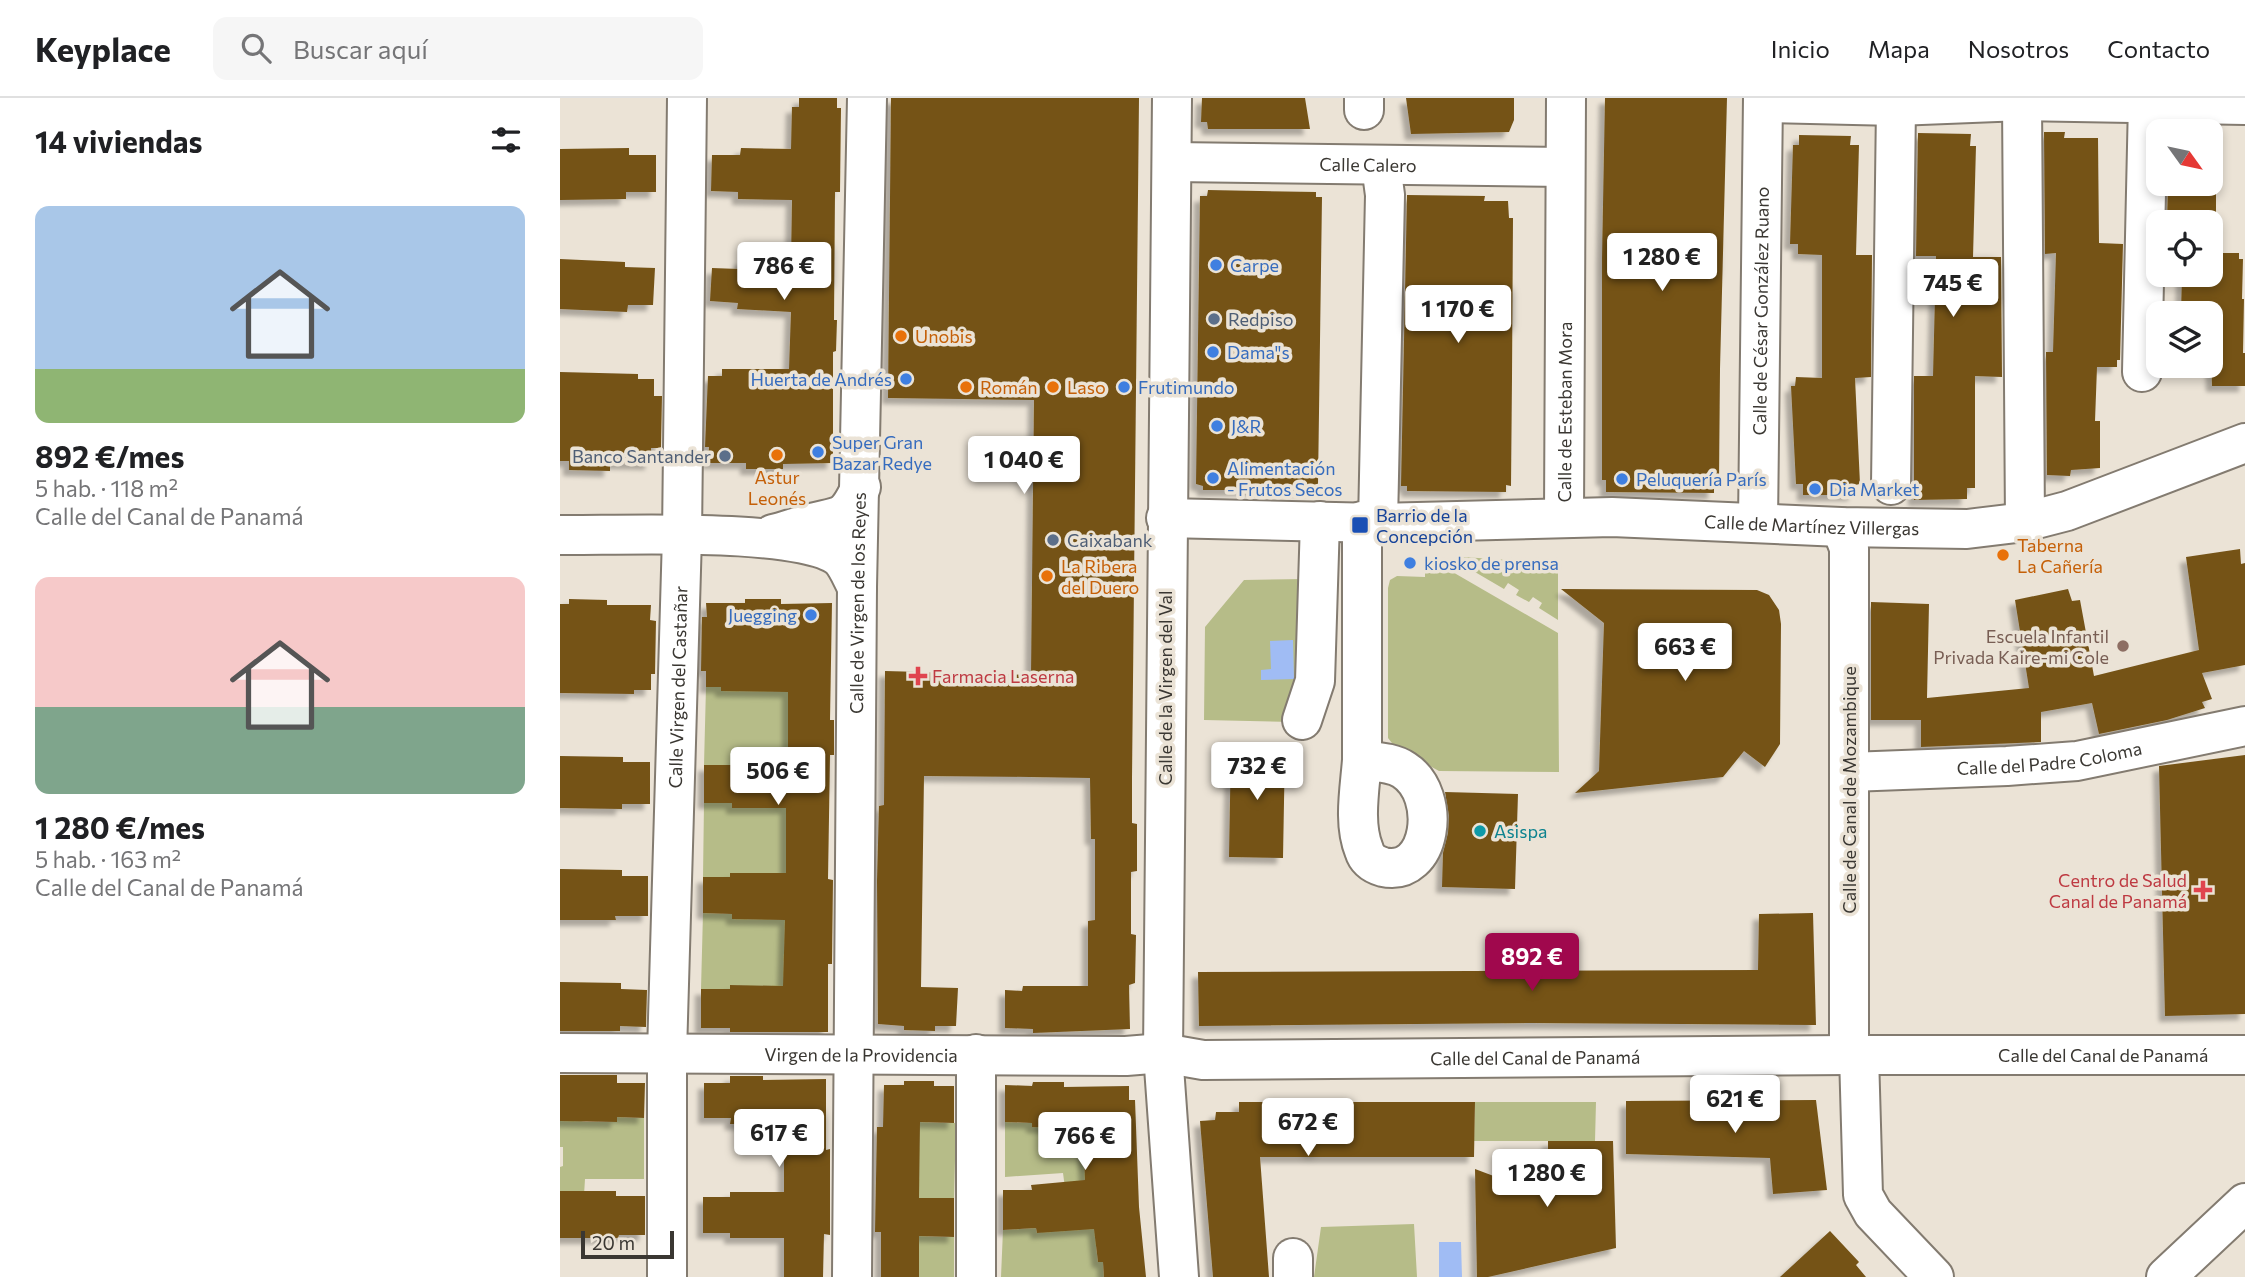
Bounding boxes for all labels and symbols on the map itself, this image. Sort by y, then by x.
north arrow [2146,119,2222,196]
street label: Calle Calero [1319,153,1417,176]
street label: Calle de César González Ruano [1748,186,1773,436]
pin: 1 280 € [1597,234,1727,293]
pin: 786 € [735,242,833,302]
place label: Carpe [1230,254,1279,276]
marker: Carpe [1208,257,1224,273]
pin: 745 € [1904,260,2002,319]
pin: 1 170 € [1393,286,1523,345]
place label: Redpiso [1228,308,1294,330]
marker: Redpiso [1206,311,1222,327]
street label: Calle de Esteban Mora [1553,321,1576,503]
place label: Unobis [915,325,973,347]
marker: Unobis [893,328,909,344]
place label: Dama"s [1227,341,1290,363]
marker: Dama"s [1205,344,1221,360]
place label: Huerta de Andrés [750,368,892,390]
marker: Huerta de Andrés [898,371,914,387]
place label: Román [980,376,1038,398]
place label: Laso [1067,376,1106,398]
place label: Frutimundo [1138,376,1235,398]
marker: Román [958,379,974,395]
marker: Laso [1045,379,1061,395]
marker: Frutimundo [1116,379,1132,395]
place label: J&R [1231,415,1262,437]
marker: J&R [1209,418,1225,434]
place label: Super Gran Bazar Redye [832,431,932,474]
pin: 1 040 € [959,436,1089,496]
marker: Super Gran Bazar Redye [810,444,826,460]
place label: Banco Santander [572,445,711,467]
marker: Astur Leonés [769,447,785,463]
marker: Banco Santander [717,448,733,464]
place label: Alimentación - Frutos Secos [1227,457,1343,500]
place label: Astur Leonés [748,466,806,509]
place label: Peluquería París [1636,468,1767,490]
marker: Alimentación - Frutos Secos [1205,470,1221,486]
marker: Peluquería París [1614,471,1630,487]
place label: Dia Market [1829,478,1920,500]
marker: Dia Market [1807,481,1823,497]
street label: Calle de Virgen de los Reyes [845,492,870,714]
place label: Barrio de la Concepción [1376,504,1473,547]
street label: Calle de Martínez Villergas [1704,510,1919,539]
marker: Barrio de la Concepción [1350,515,1370,535]
place label: Caixabank [1067,529,1153,551]
marker: Caixabank [1045,532,1061,548]
place label: Taberna La Cañería [2017,534,2103,577]
marker: Taberna La Cañería [1995,547,2011,563]
place label: kiosko de prensa [1424,552,1559,574]
place label: La Ribera del Duero [1061,555,1139,598]
marker: kiosko de prensa [1402,555,1418,571]
marker: La Ribera del Duero [1039,568,1055,584]
street label: Calle Virgen del Castañar [664,586,692,789]
street label: Calle de la Virgen del Val [1154,591,1176,785]
place label: Juegging [728,604,797,626]
marker: Juegging [803,607,819,623]
pin: 663 € [1636,624,1734,683]
place label: Escuela Infantil Privada Kaire-mi Cole [1933,625,2109,668]
marker: Escuela Infantil Privada Kaire-mi Cole [2115,638,2131,654]
place label: Farmacia Laserna [932,665,1074,687]
street label: Calle de Canal de Mozambique [1838,666,1860,914]
marker: Farmacia Laserna [910,668,926,684]
street label: Calle del Padre Coloma [1956,737,2144,779]
pin: 732 € [1208,742,1306,802]
pin: 506 € [729,748,827,807]
place label: Asispa [1494,820,1548,842]
marker: Asispa [1472,823,1488,839]
place label: Centro de Salud Canal de Panamá [2049,869,2187,912]
marker: Centro de Salud Canal de Panamá [2193,880,2213,900]
pin: 892 € [1483,934,1581,993]
street label: Virgen de la Providencia [764,1043,958,1066]
street label: Calle del Canal de Panamá [1998,1044,2208,1066]
street label: Calle del Canal de Panamá [1430,1046,1640,1069]
pin: 621 € [1686,1076,1784,1135]
pin: 672 € [1259,1098,1357,1158]
pin: 617 € [730,1110,828,1169]
pin: 766 € [1036,1112,1134,1172]
pin: 1 280 € [1482,1150,1612,1209]
scale bar [581,1228,674,1260]

